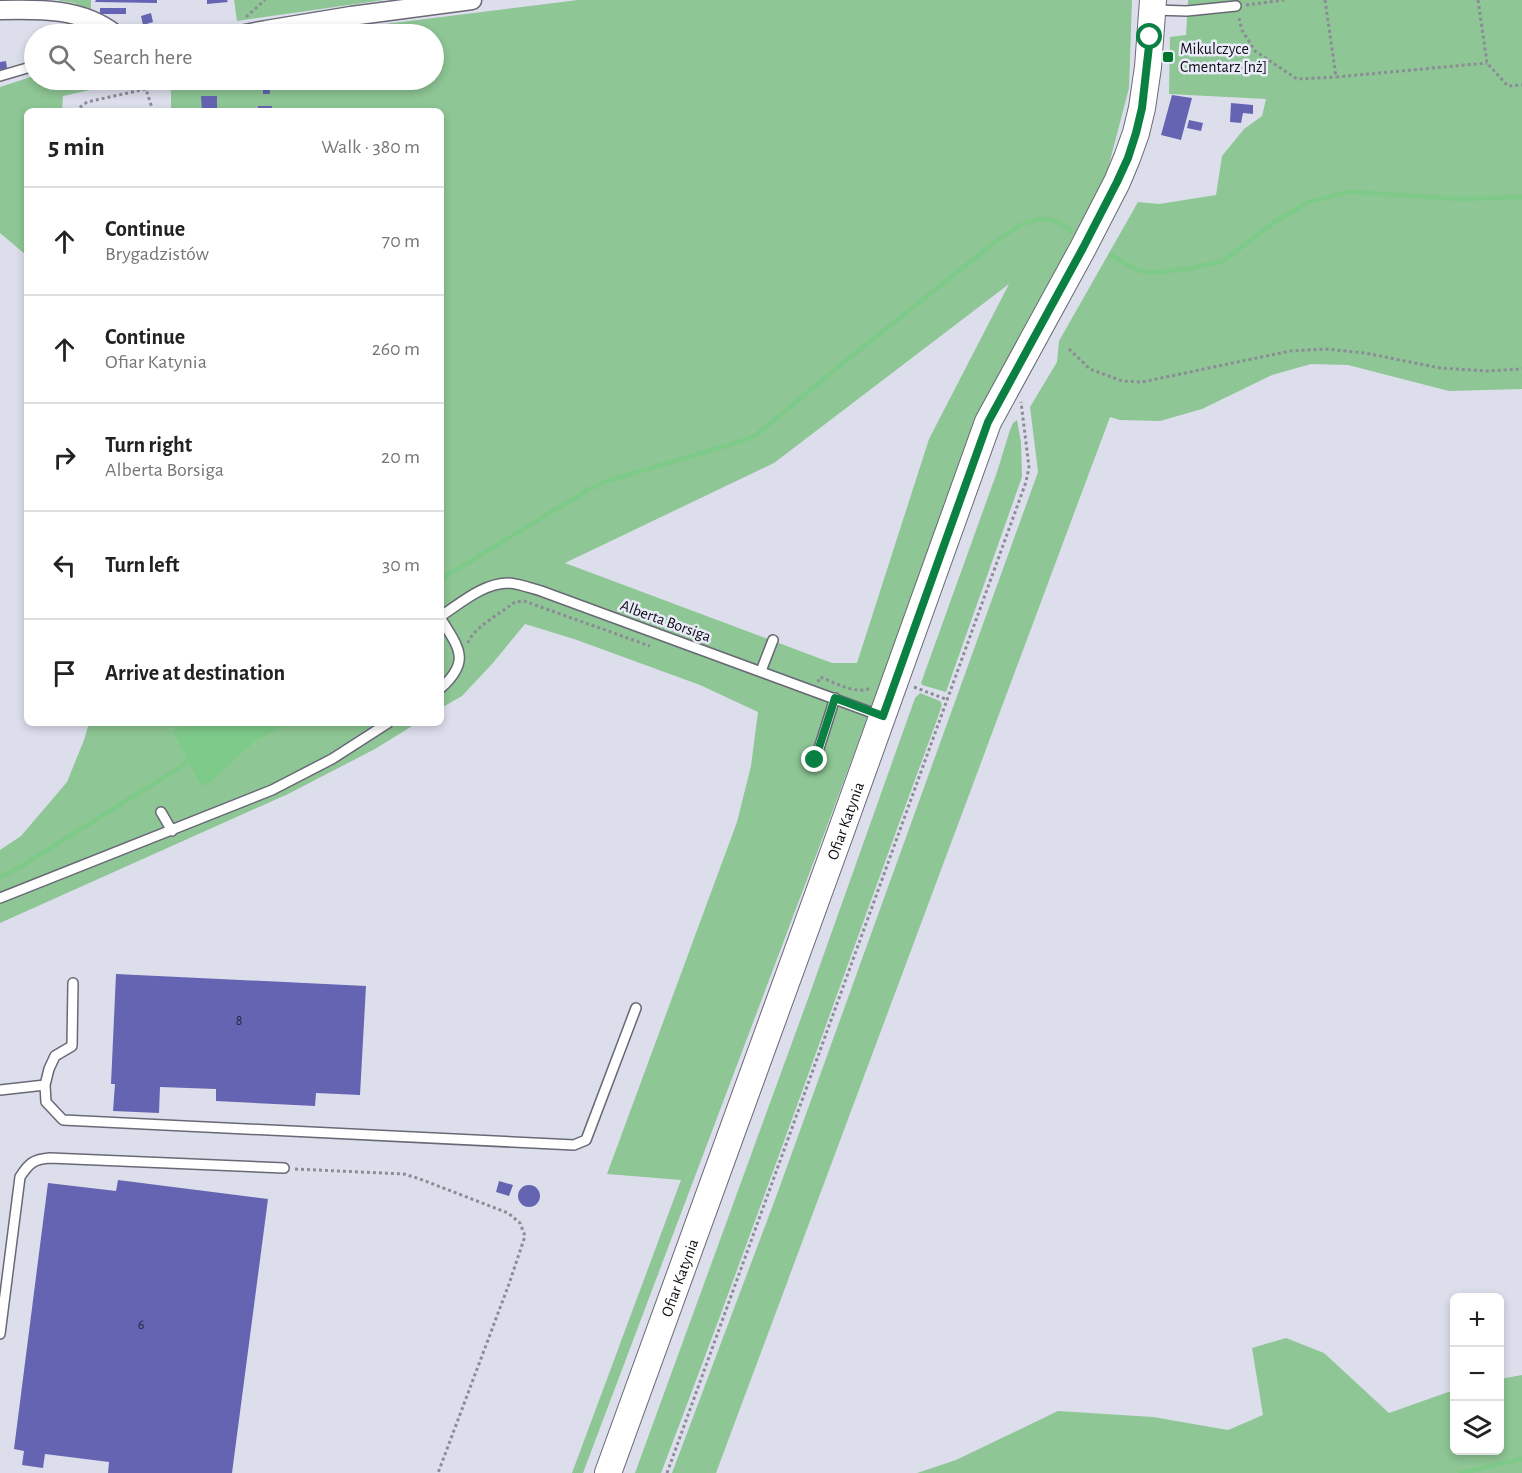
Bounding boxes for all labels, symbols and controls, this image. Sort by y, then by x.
route start [1136,23,1162,49]
search box [24,24,444,90]
icon: search [45,41,78,74]
place label: Mikulczyce Cmentarz [nż] [1180,41,1267,75]
text: Search here [93,46,192,68]
marker: Mikulczyce Cmentarz [nż] [1161,50,1175,64]
text: 5 min [48,134,105,160]
text: Walk · 380 m [321,137,420,157]
text: Continue [105,218,185,240]
icon: ahead [48,225,81,258]
text: 70 m [382,231,420,251]
text: Brygadzistów [105,244,209,264]
text: Continue [105,326,185,348]
icon: ahead [48,333,81,366]
text: 260 m [372,339,420,359]
text: Ofiar Katynia [105,352,207,372]
text: Turn right [105,434,192,456]
icon: right [48,441,81,474]
text: 20 m [381,447,420,467]
text: Alberta Borsiga [105,460,224,480]
icon: left [48,549,81,582]
text: Turn left [105,554,179,576]
text: 30 m [382,555,420,575]
street label: Alberta Borsiga [618,597,713,645]
icon: arrive [48,657,81,690]
text: Arrive at destination [105,662,285,684]
route end [801,746,827,772]
street label: Ofiar Katynia [824,780,867,862]
house number: 8 [236,1014,242,1028]
street label: Ofiar Katynia [658,1237,701,1319]
map controls [1450,1293,1504,1455]
button: + [1450,1293,1504,1347]
house number: 6 [138,1318,144,1332]
button: − [1450,1347,1504,1401]
button: layers [1450,1401,1504,1455]

